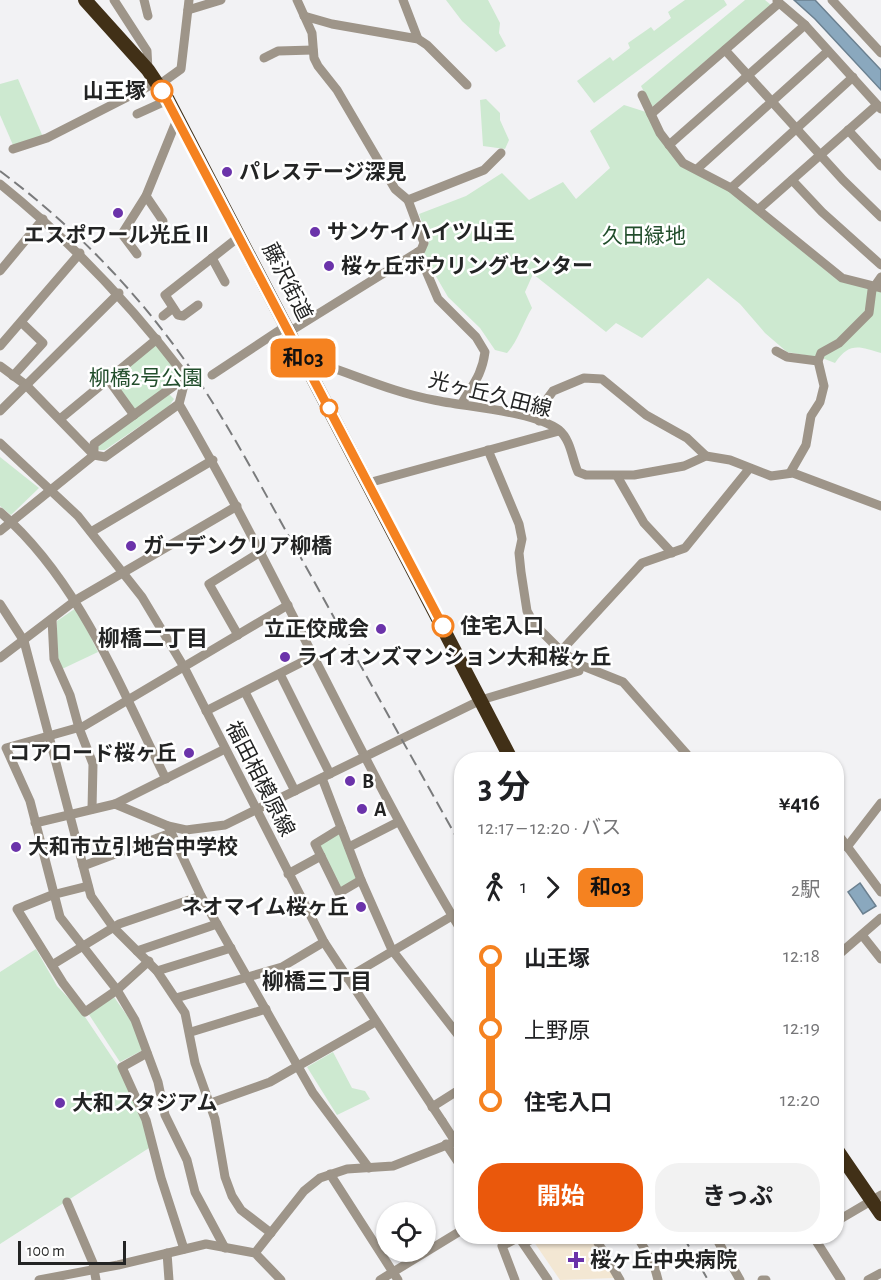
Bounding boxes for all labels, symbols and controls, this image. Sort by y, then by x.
place label: 山王塚 [83,80,146,102]
marker: 山王塚 [151,80,173,102]
place label: パレステージ深見 [239,161,407,183]
marker: パレステージ深見 [220,165,234,179]
marker: エスポワール光丘Ⅱ [111,206,125,220]
place label: サンケイハイツ山王 [327,221,515,243]
place label: エスポワール光丘Ⅱ [24,224,213,246]
marker: サンケイハイツ山王 [308,225,322,239]
park label: 久田緑地 [602,225,686,247]
street label: 藤沢街道 [259,239,316,324]
place label: 桜ヶ丘ボウリングセンター [341,255,593,277]
marker: 桜ヶ丘ボウリングセンター [322,259,336,273]
line badge: 和03 [268,338,338,378]
text: 和03 [283,348,324,369]
park label: 柳橋2号公園 [89,367,203,389]
street label: 光ヶ丘久田線 [426,369,554,420]
unlabelled marker [320,399,338,417]
place label: ガーデンクリア柳橋 [143,534,332,557]
marker: ガーデンクリア柳橋 [124,539,138,553]
marker: 住宅入口 [432,615,454,637]
place label: 住宅入口 [460,615,544,637]
place label: 立正佼成会 [264,617,369,640]
marker: 立正佼成会 [374,622,388,636]
district label: 柳橋二丁目 [98,627,208,650]
place label: ライオンズマンション大和桜ヶ丘 [297,645,612,668]
marker: ライオンズマンション大和桜ヶ丘 [278,650,292,664]
street label: 福田相模原線 [222,718,299,840]
place label: コアロード桜ヶ丘 [9,742,177,764]
marker: コアロード桜ヶ丘 [182,746,196,760]
place label: B [362,771,374,792]
text: 3 分 [478,772,530,805]
marker: B [343,774,357,788]
text: ¥416 [779,792,820,814]
place label: A [374,799,387,820]
marker: A [355,802,369,816]
text: 12:17 – 12:20 · バス [478,818,621,838]
place label: 大和市立引地台中学校 [28,836,238,858]
marker: 大和市立引地台中学校 [9,840,23,854]
icon: walk [478,871,511,904]
icon: forward [536,871,569,904]
text: 1 [520,877,527,897]
text: 和03 [590,877,631,898]
text: 2駅 [791,880,820,900]
place label: ネオマイム桜ヶ丘 [181,896,349,918]
marker: ネオマイム桜ヶ丘 [354,900,368,914]
text: 12:18 [783,946,820,966]
text: 山王塚 [524,948,590,970]
district label: 柳橋三丁目 [262,970,372,993]
text: 12:19 [783,1018,820,1038]
text: 上野原 [524,1020,590,1042]
text: 12:20 [780,1090,820,1110]
place label: 大和スタジアム [72,1092,218,1114]
text: 住宅入口 [524,1092,612,1114]
marker: 大和スタジアム [53,1096,67,1110]
button: 開始 [478,1163,643,1232]
button: きっぷ [655,1163,820,1232]
map controls [376,1202,436,1262]
button: locate [376,1202,436,1262]
scale bar [18,1238,126,1266]
text: 100 m [27,1243,65,1259]
place label: 桜ヶ丘中央病院 [590,1249,737,1271]
marker: 桜ヶ丘中央病院 [567,1251,585,1269]

